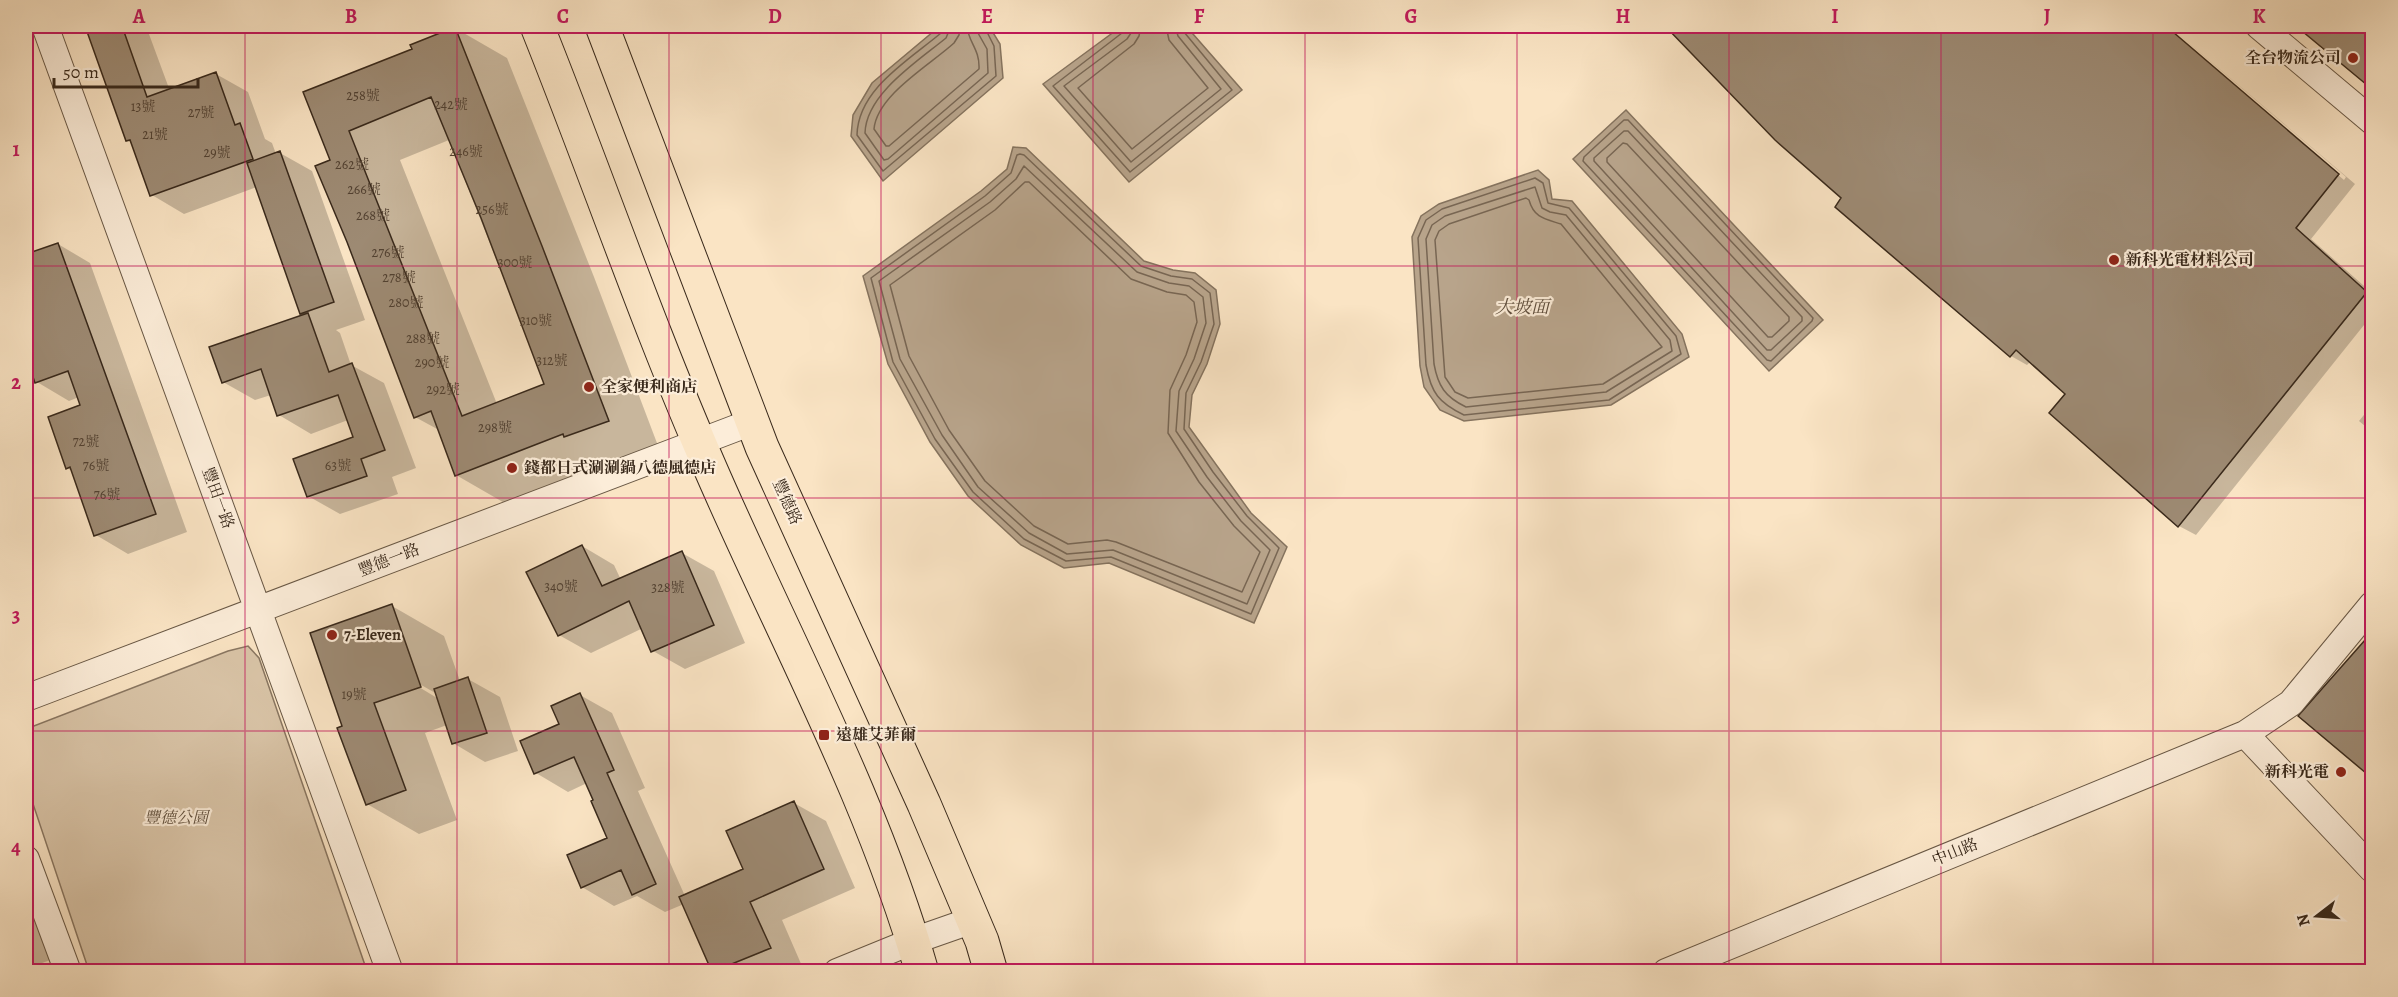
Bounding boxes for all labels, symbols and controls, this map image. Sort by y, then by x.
text: A [132,3,146,30]
text: B [345,3,357,30]
text: C [557,3,569,30]
text: D [768,3,782,30]
text: E [981,3,993,30]
text: F [1194,3,1205,30]
text: G [1404,3,1418,30]
text: H [1616,3,1631,30]
text: I [1831,3,1839,30]
text: J [2044,3,2051,30]
text: K [2252,3,2266,30]
place label: 全台物流公司 [2245,47,2341,69]
scale bar [54,51,198,89]
marker: 全台物流公司 [2346,51,2360,65]
text: 50 m [63,60,99,84]
house number: 258號 [346,86,380,105]
house number: 242號 [434,95,468,114]
house number: 13號 [131,97,155,116]
house number: 27號 [188,103,214,122]
house number: 21號 [142,125,168,144]
text: 1 [12,136,20,163]
house number: 246號 [449,142,483,161]
house number: 29號 [203,143,231,162]
house number: 262號 [335,155,369,174]
house number: 266號 [347,180,381,199]
house number: 256號 [475,200,509,219]
house number: 268號 [356,206,390,225]
house number: 276號 [372,243,405,262]
place label: 新科光電材料公司 [2126,249,2254,271]
house number: 300號 [498,253,532,272]
marker: 新科光電材料公司 [2107,253,2121,267]
house number: 278號 [382,268,416,287]
house number: 280號 [389,293,423,312]
water label: 大坡面 [1495,295,1552,319]
house number: 310號 [520,311,552,330]
house number: 288號 [406,329,440,348]
house number: 312號 [536,351,568,370]
house number: 290號 [415,353,449,372]
text: 2 [11,369,21,396]
place label: 全家便利商店 [601,376,697,398]
house number: 292號 [426,380,460,399]
marker: 全家便利商店 [582,380,596,394]
house number: 298號 [478,418,512,437]
house number: 72號 [73,432,99,451]
house number: 76號 [83,456,109,475]
house number: 63號 [325,456,351,475]
place label: 錢都日式涮涮鍋八德風德店 [524,457,716,479]
marker: 錢都日式涮涮鍋八德風德店 [505,461,519,475]
street label: 豐田一路 [197,464,239,532]
street label: 豐德路 [767,476,807,528]
house number: 76號 [94,485,120,504]
street label: 豐德一路 [355,538,423,582]
house number: 340號 [544,577,578,596]
house number: 328號 [651,578,685,597]
text: 3 [12,602,20,629]
place label: 7-Eleven [344,624,401,646]
marker: 7-Eleven [325,628,339,642]
house number: 19號 [341,685,367,704]
place label: 遠雄艾菲爾 [836,724,916,746]
marker: 遠雄艾菲爾 [817,728,831,742]
place label: 新科光電 [2265,761,2329,783]
marker: 新科光電 [2334,765,2348,779]
park label: 豐德公園 [144,807,211,829]
street label: 中山路 [1929,833,1981,871]
text: 4 [11,834,21,861]
north arrow [2287,886,2347,946]
text: N [2291,911,2316,929]

